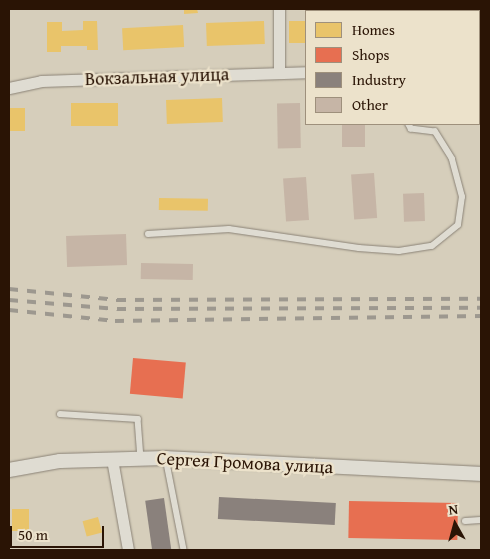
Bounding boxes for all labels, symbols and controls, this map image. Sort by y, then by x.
legend [305,10,480,125]
text: Homes [352,19,395,40]
text: Shops [352,44,389,65]
street label: Вокзальная улица [85,64,229,90]
text: Industry [352,69,406,90]
text: Other [352,94,388,115]
street label: Сергея Громова улица [156,448,334,478]
north arrow [430,499,480,549]
text: N [447,499,459,520]
scale bar [12,516,106,548]
text: 50 m [18,524,48,545]

